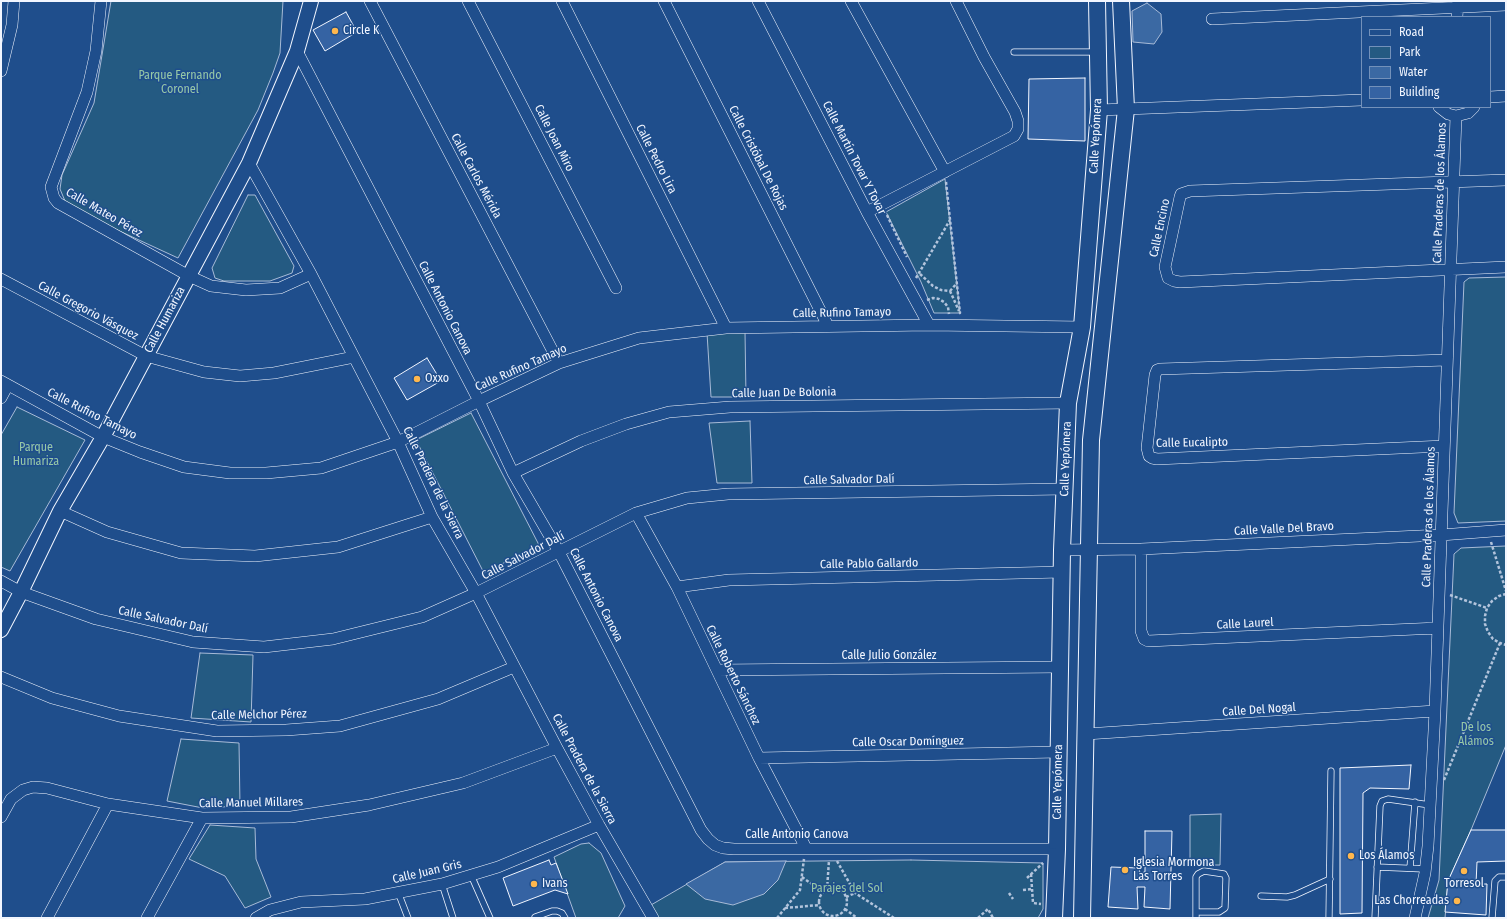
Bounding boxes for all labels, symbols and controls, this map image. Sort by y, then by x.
legend [1361,16,1491,108]
place label: Circle K [343,24,379,38]
text: Road [1399,25,1424,39]
marker: Circle K [330,26,340,36]
text: Park [1399,45,1420,59]
text: Water [1399,65,1427,79]
park label: Parque Fernando Coronel [138,69,222,97]
text: Building [1399,85,1439,99]
street label: Calle Yepómera [1087,98,1105,174]
street label: Calle Martín Tovar Y Tovar [819,99,889,217]
street label: Calle Joan Miro [531,102,577,174]
street label: Calle Cristóbal De Rojas [725,103,791,213]
street label: Calle Pedro Lira [632,122,680,196]
street label: Calle Praderas de los Álamos [1430,122,1450,264]
street label: Calle Carlos Mérida [448,131,504,221]
street label: Calle Mateo Pérez [63,185,145,241]
street label: Calle Encino [1147,197,1173,259]
street label: Calle Antonio Canova [415,259,475,357]
street label: Calle Gregorio Vásquez [35,279,141,343]
street label: Calle Humariza [141,284,189,356]
street label: Calle Rufino Tamayo [793,305,891,321]
street label: Calle Rufino Tamayo [473,341,569,395]
place label: Oxxo [425,372,449,386]
marker: Oxxo [412,374,422,384]
street label: Calle Rufino Tamayo [45,385,139,443]
street label: Calle Juan De Bolonia [732,385,836,401]
street label: Calle Yepómera [1057,421,1075,497]
street label: Calle Pradera de la Sierra [400,425,466,541]
street label: Calle Eucalipto [1156,435,1228,451]
park label: Parque Humariza [13,441,59,469]
street label: Calle Praderas de los Álamos [1419,446,1439,588]
street label: Calle Salvador Dalí [803,472,895,488]
street label: Calle Valle Del Bravo [1234,519,1334,539]
street label: Calle Salvador Dalí [479,529,567,583]
street label: Calle Antonio Canova [566,546,626,644]
street label: Calle Pablo Gallardo [820,556,918,572]
street label: Calle Salvador Dalí [117,603,209,637]
street label: Calle Laurel [1216,615,1274,633]
street label: Calle Roberto Sánchez [703,623,763,727]
street label: Calle Julio González [841,649,937,663]
street label: Calle Del Nogal [1222,700,1296,720]
street label: Calle Melchor Pérez [211,707,307,723]
street label: Calle Pradera de la Sierra [549,711,619,827]
park label: De los Alámos [1458,721,1494,749]
street label: Calle Oscar Domínguez [852,734,964,750]
street label: Calle Yepómera [1050,744,1066,820]
street label: Calle Manuel Millares [199,795,303,811]
street label: Calle Antonio Canova [745,828,849,842]
place label: Los Álamos [1359,849,1414,863]
marker: Los Álamos [1346,851,1356,861]
place label: Iglesia Mormona Las Torres [1133,856,1214,884]
street label: Calle Juan Gris [391,857,463,887]
marker: Iglesia Mormona Las Torres [1120,865,1130,875]
marker: Torresol [1459,866,1469,876]
place label: Ivans [542,877,568,891]
place label: Torresol [1444,877,1484,891]
marker: Ivans [529,879,539,889]
park label: Parajes del Sol [811,882,883,896]
place label: Las Chorreadas [1374,894,1449,908]
marker: Las Chorreadas [1452,896,1462,906]

